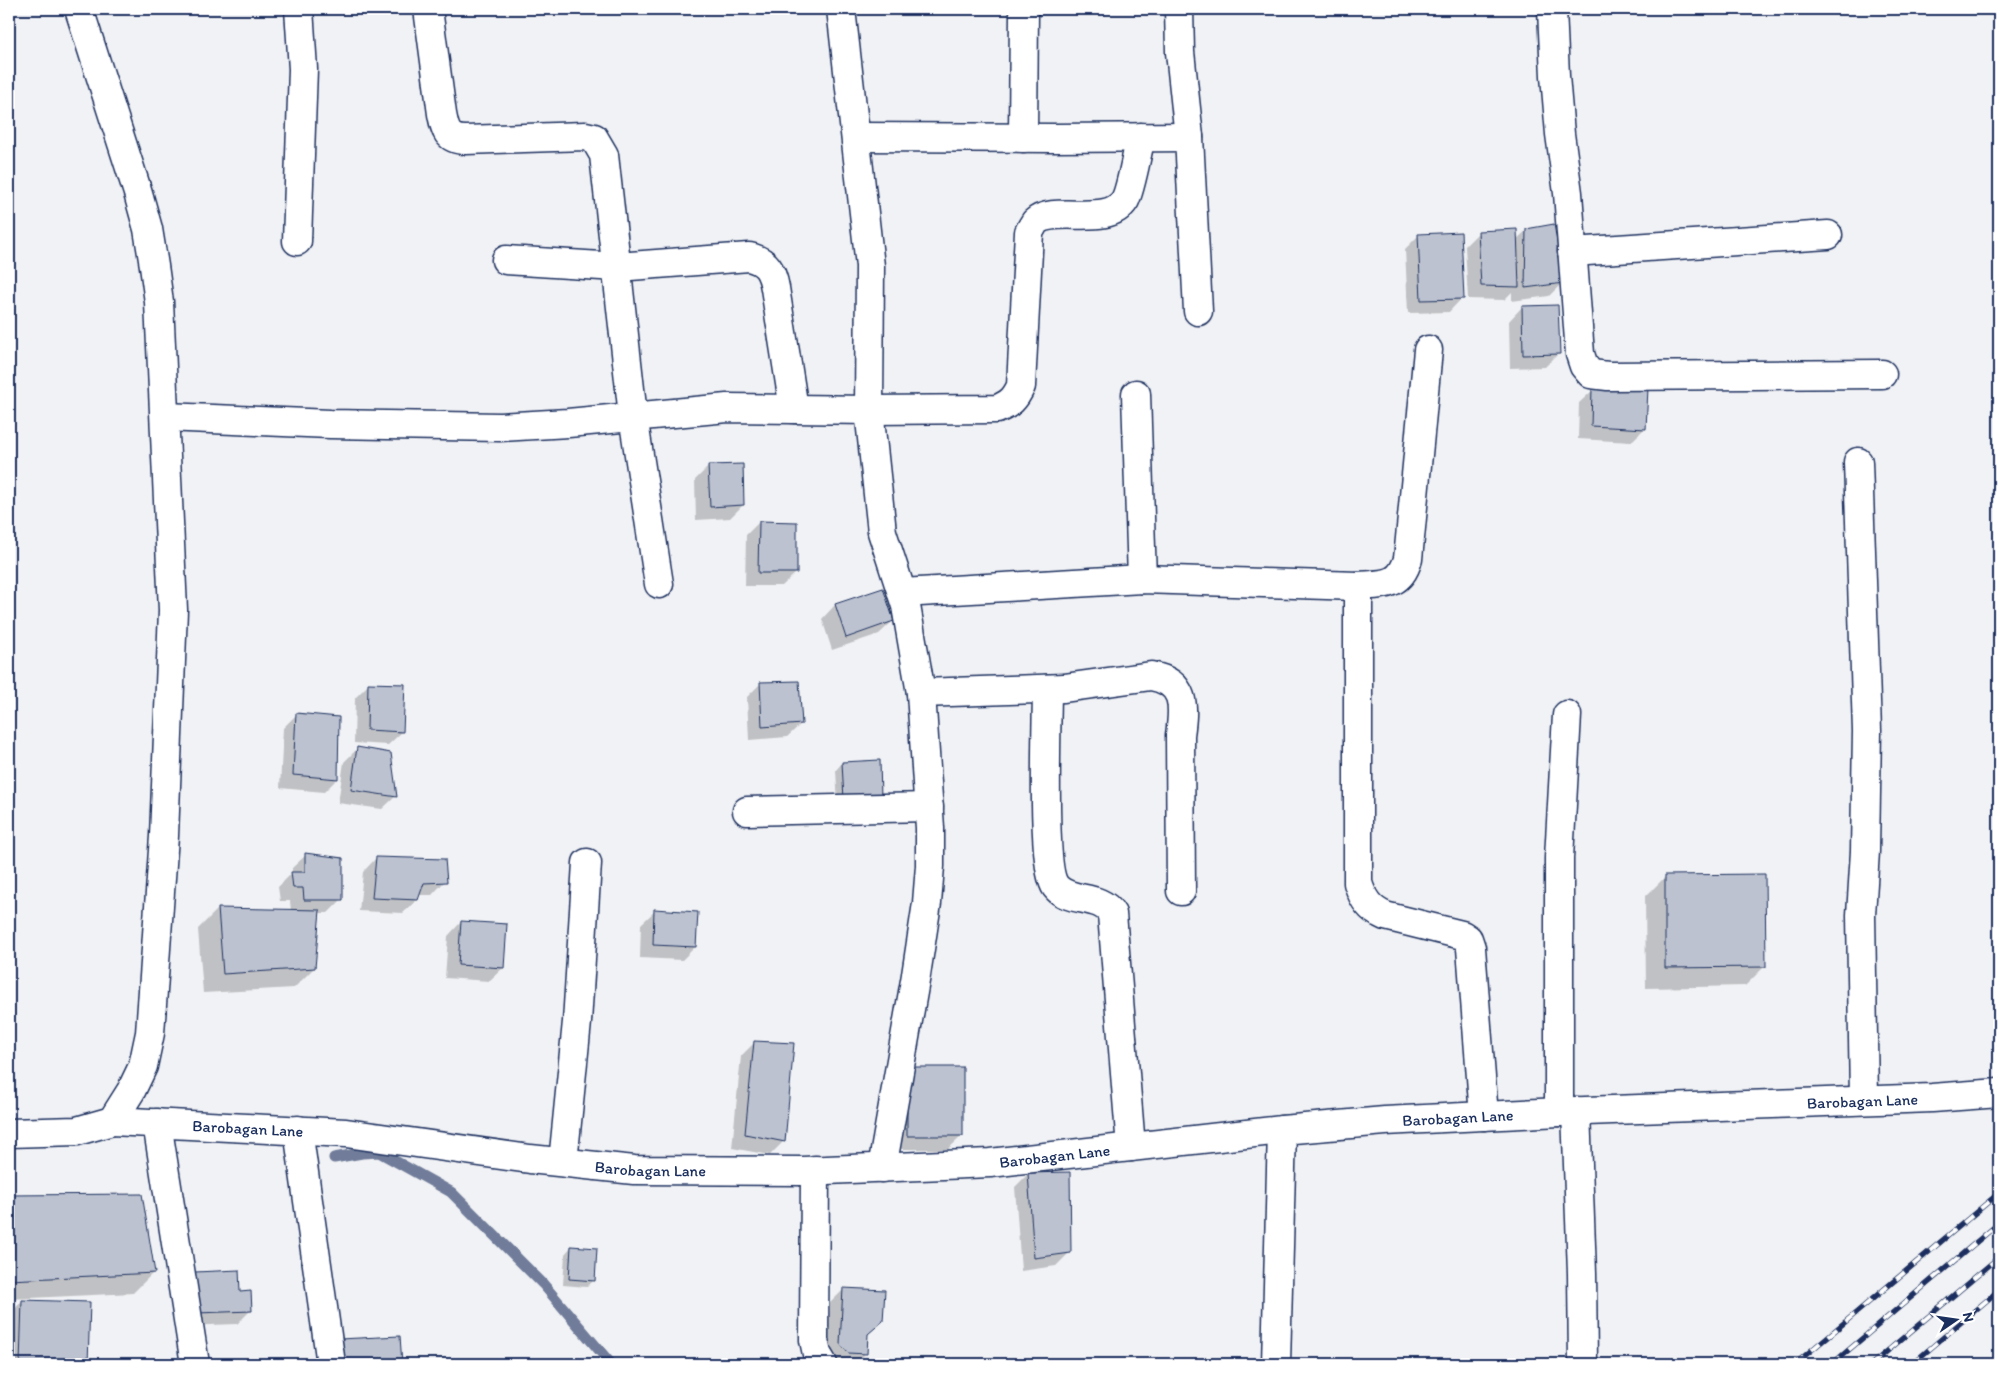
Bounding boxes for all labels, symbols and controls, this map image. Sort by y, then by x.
street label: Barobagan Lane [1806,1089,1919,1112]
street label: Barobagan Lane [1402,1105,1514,1130]
street label: Barobagan Lane [192,1116,304,1140]
street label: Barobagan Lane [998,1140,1111,1171]
street label: Barobagan Lane [594,1156,706,1180]
north arrow [1930,1296,1980,1346]
text: N [1959,1311,1978,1324]

